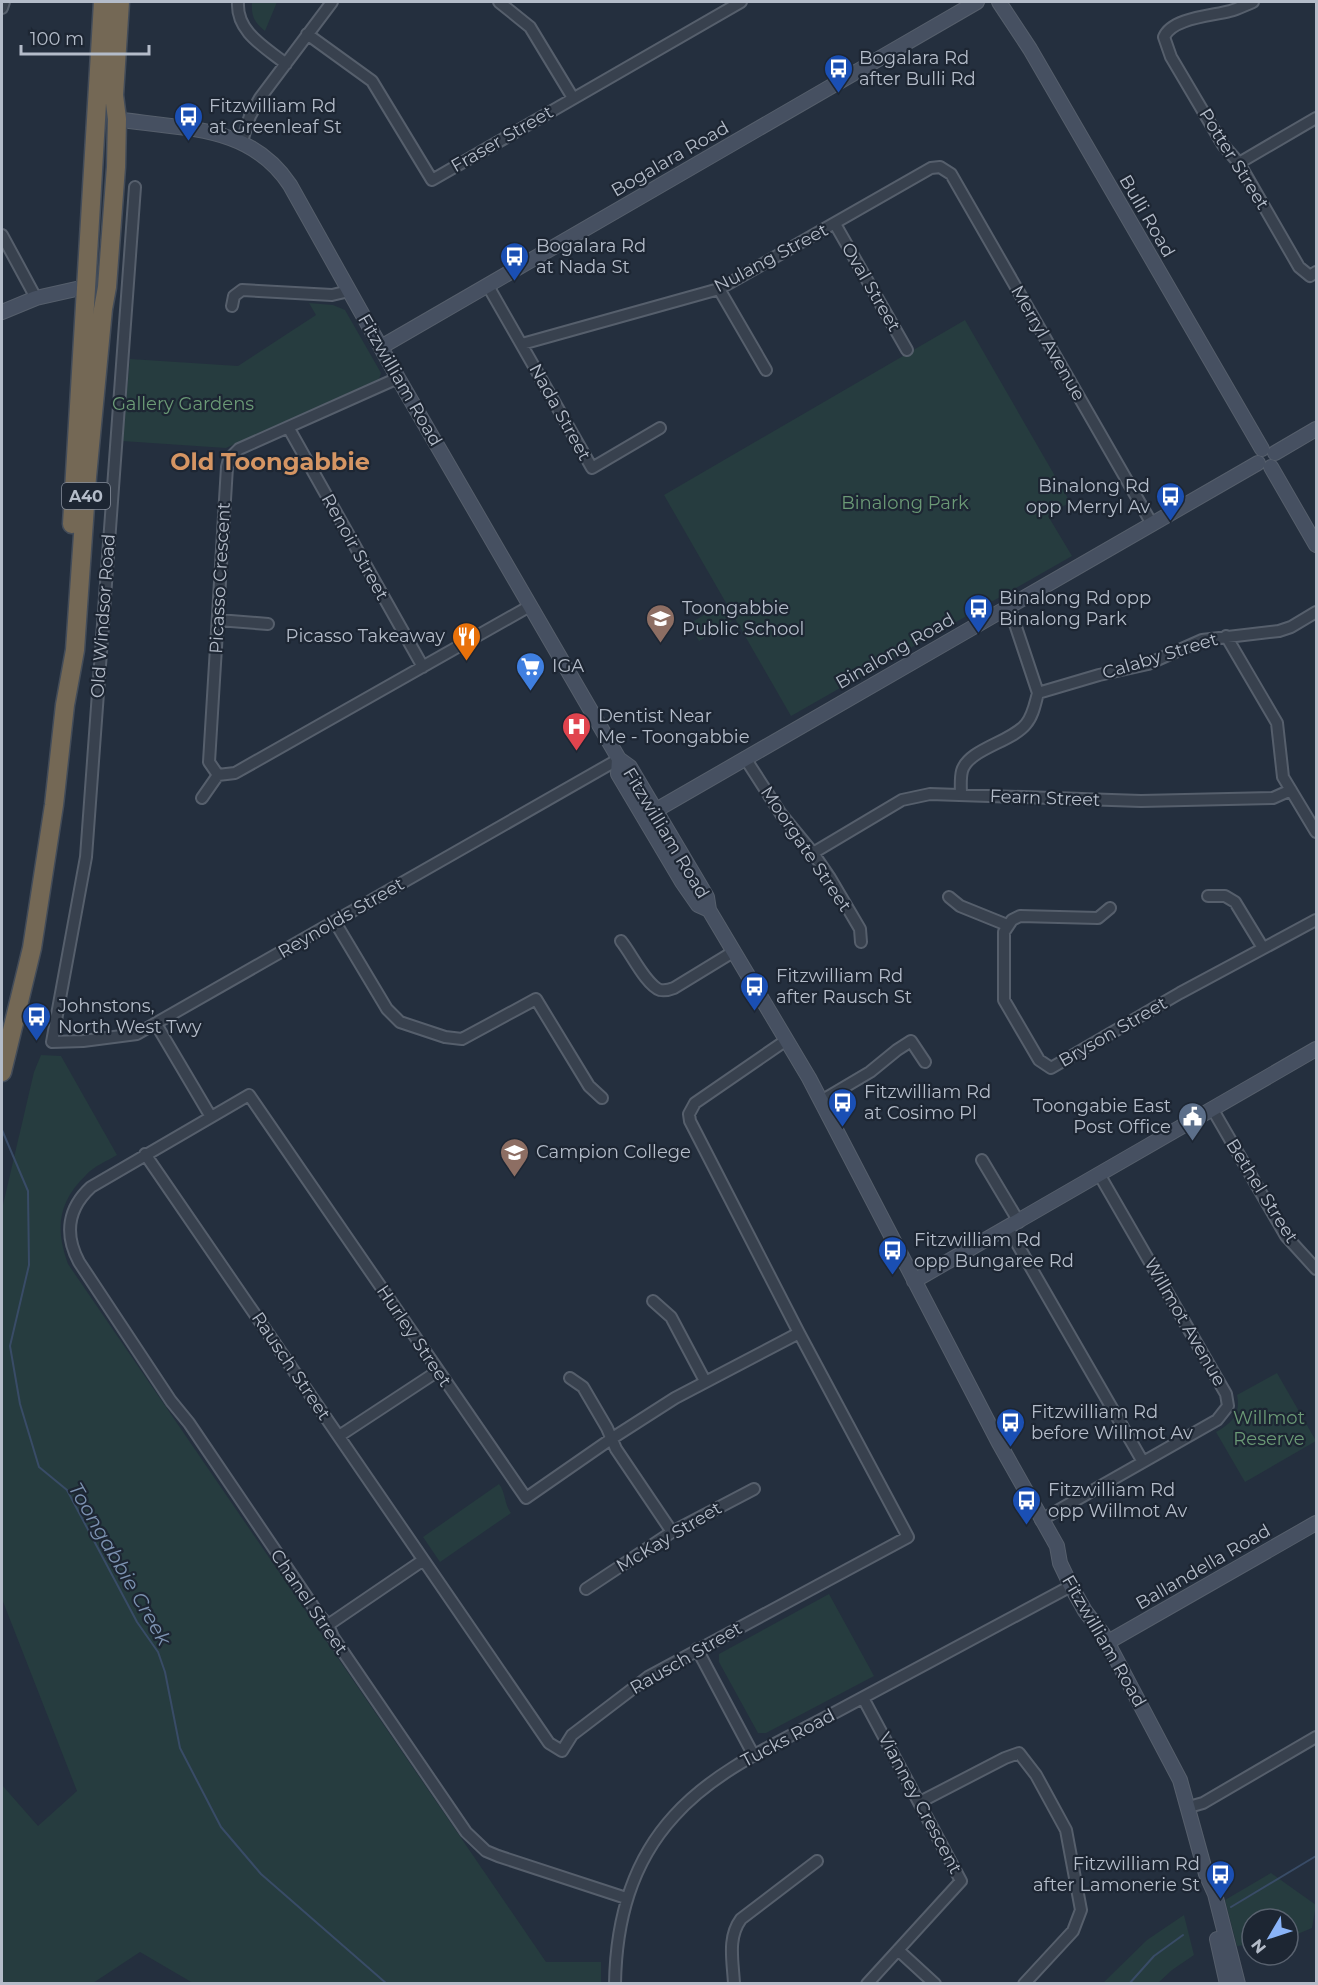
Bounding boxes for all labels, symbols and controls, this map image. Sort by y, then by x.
scale bar [21,18,148,56]
text: 100 m [30,28,84,50]
place label: Bogalara Rd after Bulli Rd [859,47,976,90]
bus stop icon: Bogalara Rd after Bulli Rd [822,52,854,94]
place label: Fitzwilliam Rd at Greenleaf St [209,95,342,138]
bus stop icon: Fitzwilliam Rd at Greenleaf St [172,100,204,142]
street label: Fraser Street [447,101,557,177]
street label: Potter Street [1194,104,1274,214]
street label: Bogalara Road [607,116,733,202]
street label: Bulli Road [1114,171,1180,261]
street label: Nulang Street [710,219,832,297]
place label: Bogalara Rd at Nada St [536,235,646,278]
street label: Oval Street [837,239,905,335]
bus stop icon: Bogalara Rd at Nada St [499,240,531,282]
street label: Merryl Avenue [1006,281,1090,405]
street label: Fitzwilliam Road [353,310,447,450]
street label: Nada Street [524,360,596,464]
park label: Gallery Gardens [112,393,254,415]
district label: Old Toongabbie [170,447,370,476]
place label: Binalong Rd opp Merryl Av [1026,475,1150,518]
bus stop icon: Binalong Rd opp Merryl Av [1155,480,1187,522]
road number: A40 [62,483,110,509]
street label: Renoir Street [317,490,393,604]
park label: Binalong Park [841,492,969,514]
street label: Picasso Crescent [205,502,235,654]
street label: Old Windsor Road [86,533,120,699]
place label: Binalong Rd opp Binalong Park [999,587,1151,630]
bus stop icon: Binalong Rd opp Binalong Park [962,592,994,634]
place label: Toongabbie Public School [682,597,804,640]
school or university icon: Toongabbie Public School [645,602,677,644]
street label: Binalong Road [832,608,958,694]
restaurant icon: Picasso Takeaway [450,620,482,662]
place label: Picasso Takeaway [286,625,445,647]
street label: Calaby Street [1100,628,1220,684]
supermarket icon: IGA [515,650,547,692]
place label: IGA [552,655,584,677]
place label: Dentist Near Me - Toongabbie [598,705,750,748]
hospital icon: Dentist Near Me - Toongabbie [561,710,593,752]
street label: Fitzwilliam Road [618,763,714,903]
street label: Moorgate Street [756,782,856,916]
street label: Fearn Street [989,785,1101,811]
street label: Reynolds Street [274,873,408,963]
place label: Fitzwilliam Rd after Rausch St [776,965,912,1008]
bus stop icon: Fitzwilliam Rd after Rausch St [739,970,771,1012]
street label: Bryson Street [1055,992,1171,1072]
place label: Johnstons, North West Twy [57,995,202,1038]
bus stop icon: Johnstons, North West Twy [21,1000,53,1042]
place label: Fitzwilliam Rd at Cosimo Pl [864,1081,991,1124]
bus stop icon: Fitzwilliam Rd at Cosimo Pl [827,1086,859,1128]
place label: Toongabie East Post Office [1033,1095,1171,1138]
public building icon: Toongabie East Post Office [1176,1100,1208,1142]
street label: Bethel Street [1221,1135,1303,1247]
school or university icon: Campion College [499,1136,531,1178]
place label: Campion College [536,1141,691,1163]
place label: Fitzwilliam Rd opp Bungaree Rd [914,1229,1074,1272]
bus stop icon: Fitzwilliam Rd opp Bungaree Rd [877,1234,909,1276]
street label: Willmot Avenue [1139,1254,1231,1390]
street label: Hurley Street [372,1281,456,1391]
street label: Rausch Street [247,1308,335,1424]
place label: Fitzwilliam Rd before Willmot Av [1031,1401,1193,1444]
bus stop icon: Fitzwilliam Rd before Willmot Av [994,1406,1026,1448]
park label: Willmot Reserve [1233,1407,1305,1450]
water label: Toongabbie Creek [64,1478,177,1651]
place label: Fitzwilliam Rd opp Willmot Av [1048,1479,1187,1522]
bus stop icon: Fitzwilliam Rd opp Willmot Av [1011,1484,1043,1526]
street label: McKay Street [612,1497,726,1577]
street label: Ballandella Road [1132,1520,1274,1614]
street label: Chanel Street [266,1545,352,1659]
street label: Fitzwilliam Road [1057,1571,1151,1711]
street label: Rausch Street [626,1617,746,1699]
street label: Tucks Road [737,1704,839,1772]
street label: Vianney Crescent [873,1729,967,1877]
place label: Fitzwilliam Rd after Lamonerie St [1033,1853,1200,1896]
bus stop icon: Fitzwilliam Rd after Lamonerie St [1205,1858,1237,1900]
north arrow [1240,1907,1300,1967]
text: N [1247,1935,1270,1957]

